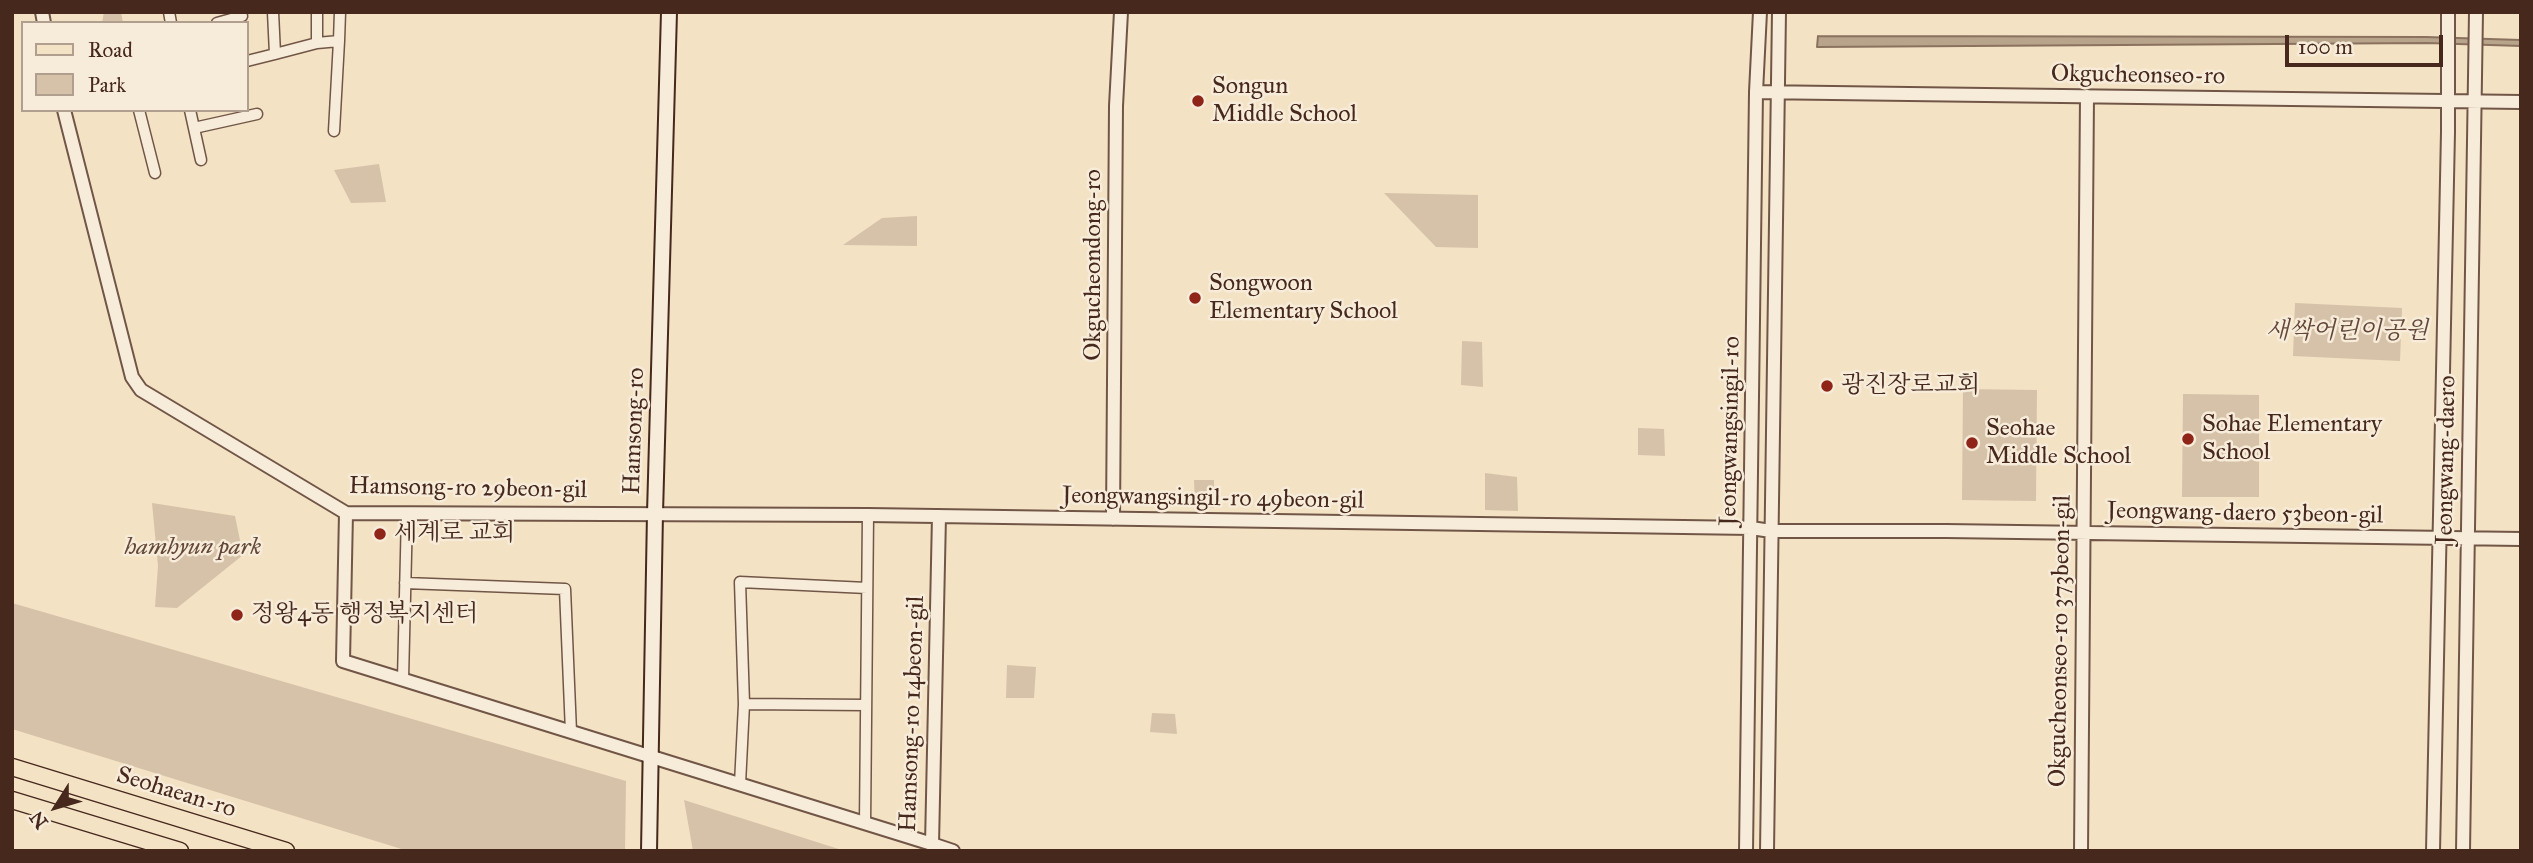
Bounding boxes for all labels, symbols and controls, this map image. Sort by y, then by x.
legend [21,21,248,112]
scale bar [2288,21,2446,65]
text: 100 m [2298,34,2353,60]
text: Road [88,37,133,63]
street label: Okgucheonseo-ro [2051,60,2225,92]
text: Park [88,72,126,98]
place label: Songun Middle School [1212,73,1357,129]
marker: Songun Middle School [1190,93,1206,109]
street label: Okgucheondong-ro [1080,169,1108,361]
place label: Songwoon Elementary School [1209,270,1398,326]
marker: Songwoon Elementary School [1187,290,1203,306]
park label: 새싹어린이공원 [2266,318,2428,346]
street label: Jeongwangsingil-ro [1715,336,1747,526]
street label: Hamsong-ro [618,367,652,495]
place label: 광진장로교회 [1841,372,1980,400]
street label: Jeongwang-daero [2431,375,2463,545]
marker: 광진장로교회 [1819,378,1835,394]
place label: Sohae Elementary School [2202,411,2382,467]
place label: Seohae Middle School [1986,415,2131,471]
marker: Sohae Elementary School [2180,431,2196,447]
marker: Seohae Middle School [1964,435,1980,451]
street label: Hamsong-ro 29beon-gil [349,473,587,505]
street label: Jeongwangsingil-ro 49beon-gil [1062,482,1364,516]
street label: Okgucheonseo-ro 373beon-gil [2044,495,2078,787]
street label: Jeongwang-daero 53beon-gil [2107,497,2383,531]
place label: 세계로 교회 [394,520,515,548]
marker: 세계로 교회 [372,526,388,542]
park label: hamhyun park [125,534,261,562]
street label: Hamsong-ro 14beon-gil [894,595,932,833]
place label: 정왕4동 행정복지센터 [251,601,478,629]
marker: 정왕4동 행정복지센터 [229,607,245,623]
street label: Seohaean-ro [113,761,239,825]
north arrow [21,772,91,842]
text: N [25,807,53,833]

